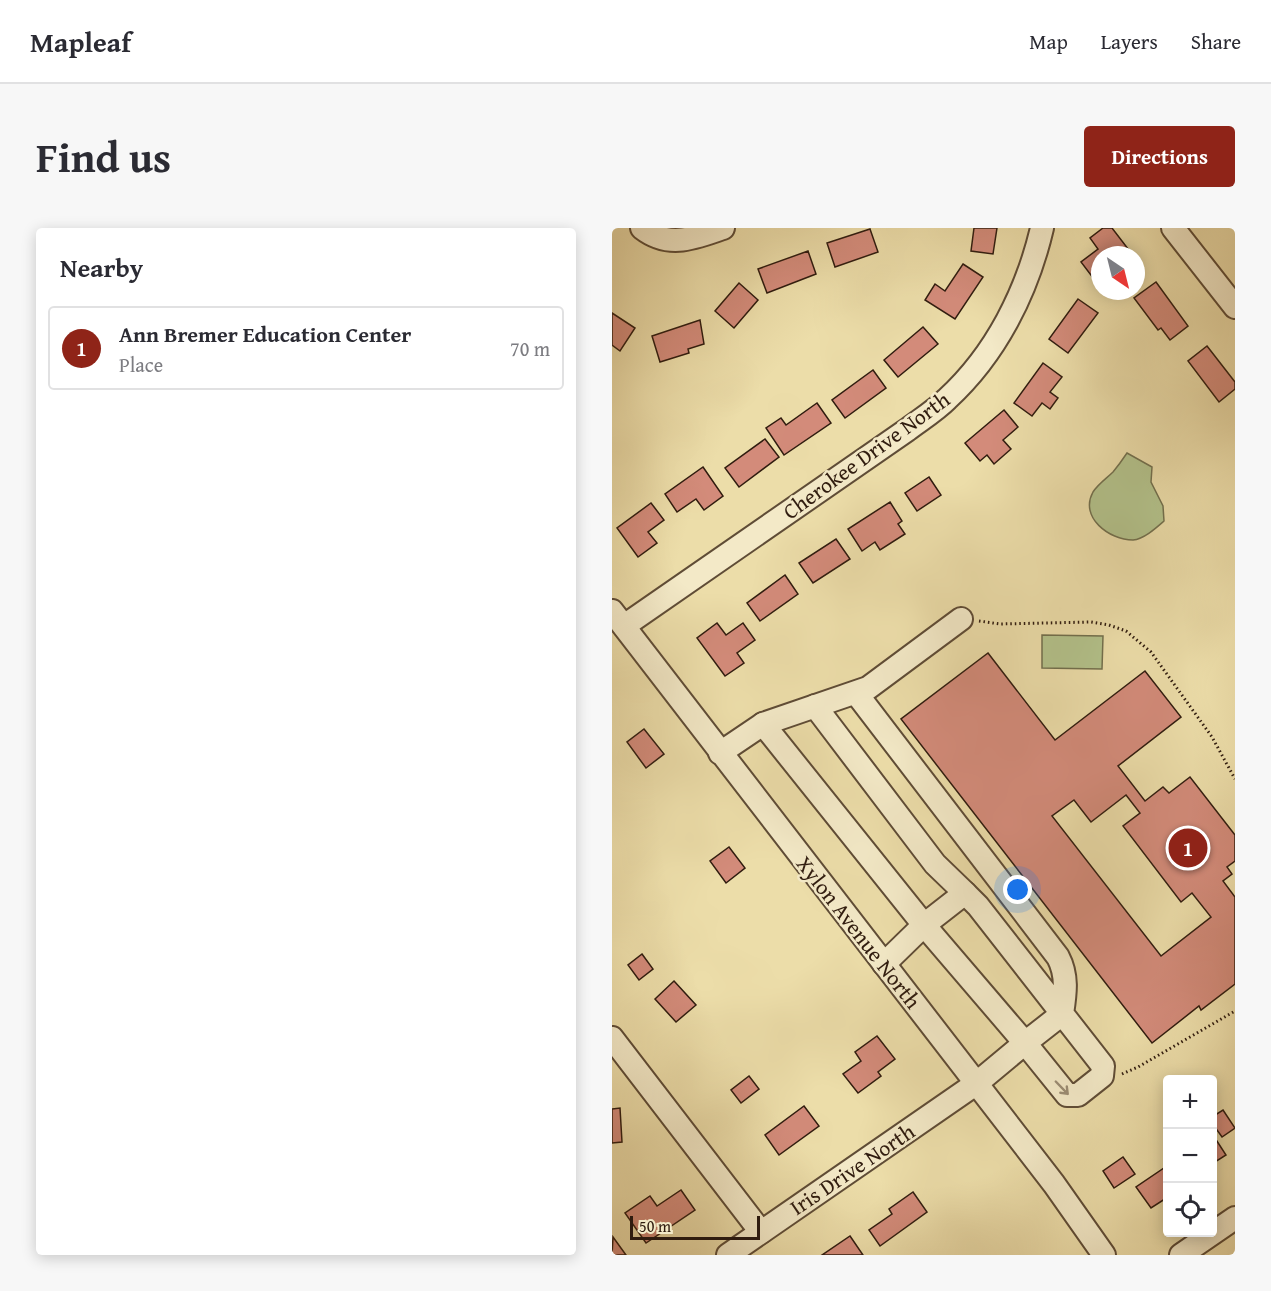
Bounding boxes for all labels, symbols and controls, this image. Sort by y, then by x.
text: Mapleaf [30,21,131,62]
text: Map [1029,26,1068,57]
text: Layers [1101,26,1158,57]
text: Share [1191,26,1241,57]
text: Find us [36,126,171,187]
button: Directions [1084,126,1235,187]
north arrow [1091,246,1145,300]
text: Nearby [60,248,143,287]
text: Ann Bremer Education Center [119,318,411,350]
text: 1 [76,334,87,363]
text: 70 m [510,334,550,363]
text: Place [119,350,163,379]
street label: Cherokee Drive North [776,383,957,527]
pin: 1 [1168,826,1208,870]
street label: Xylon Avenue North [789,849,929,1016]
your location [1003,875,1032,904]
map controls [1163,1075,1217,1237]
button: + [1163,1075,1217,1129]
one-way arrow [1054,1080,1069,1095]
street label: Iris Drive North [783,1115,921,1223]
button: − [1163,1129,1217,1183]
button: locate [1163,1183,1217,1237]
scale bar [630,1213,760,1240]
text: 50 m [639,1214,671,1238]

